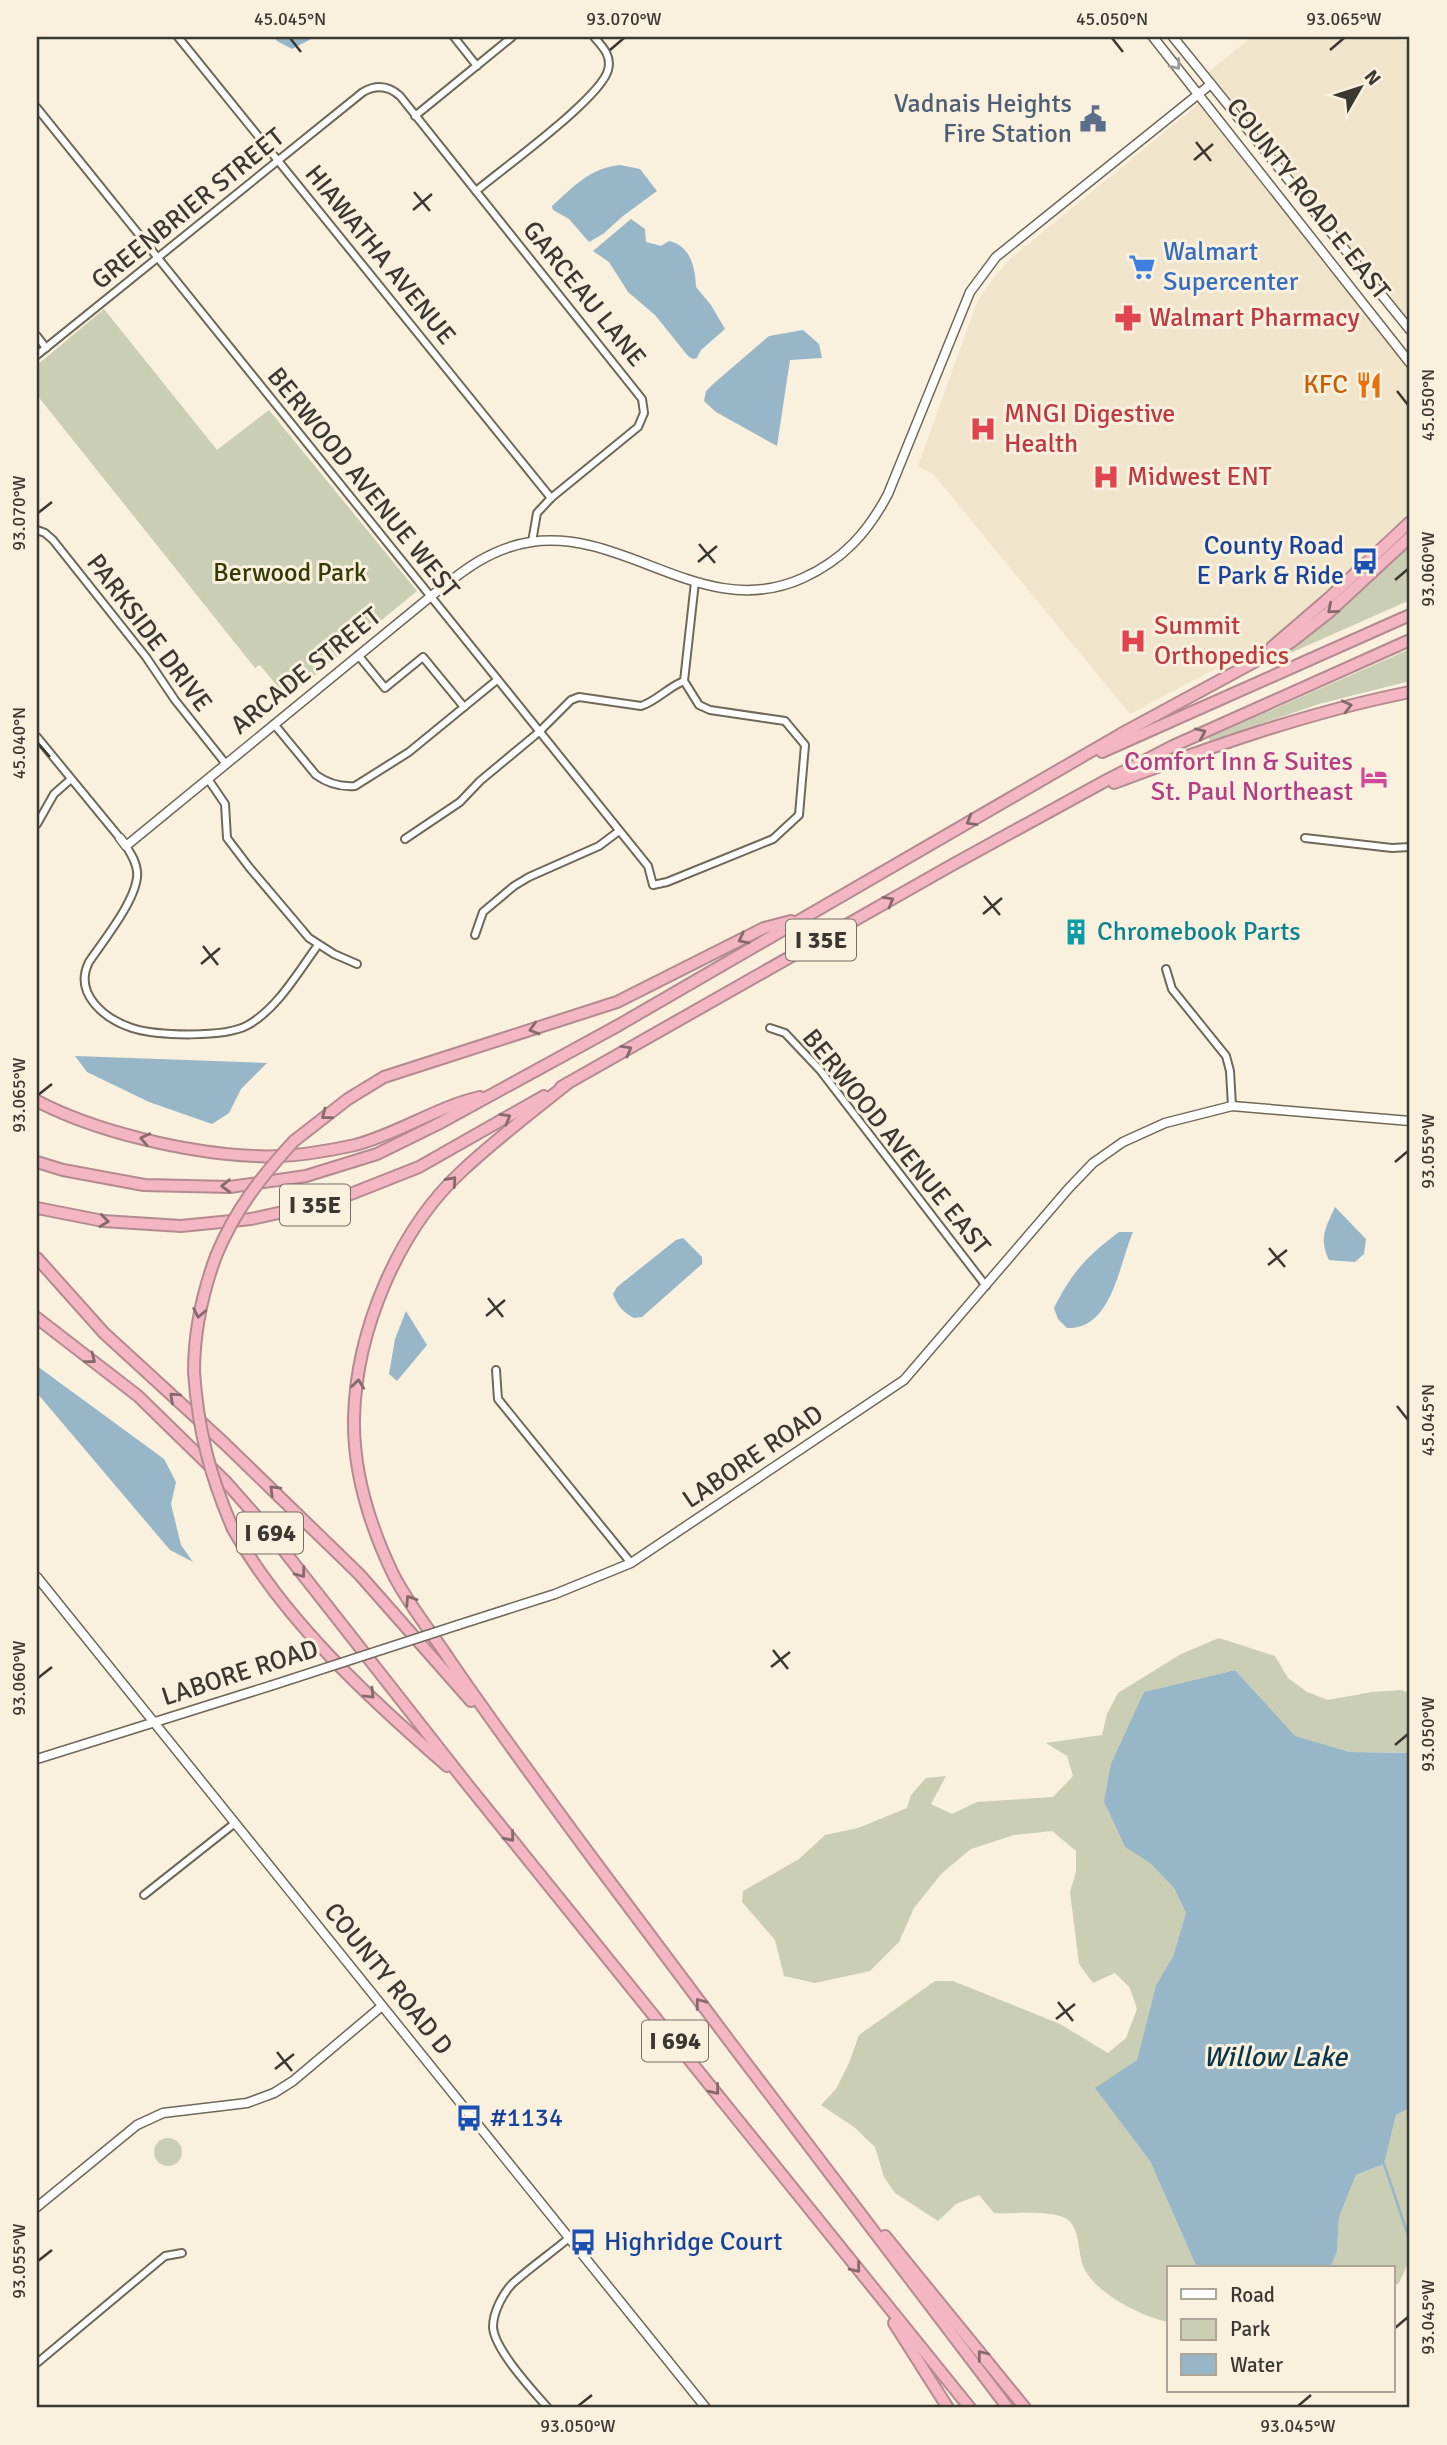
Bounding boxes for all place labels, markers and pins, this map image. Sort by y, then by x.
place label: Vadnais Heights Fire Station [894,88,1072,150]
public building icon: Vadnais Heights Fire Station [1078,104,1108,134]
place label: Walmart Supercenter [1163,236,1299,298]
supermarket icon: Walmart Supercenter [1127,252,1157,282]
place label: Walmart Pharmacy [1149,302,1360,334]
pharmacy icon: Walmart Pharmacy [1113,303,1143,333]
place label: KFC [1303,369,1348,401]
restaurant icon: KFC [1354,370,1384,400]
place label: MNGI Digestive Health [1004,398,1175,460]
hospital icon: MNGI Digestive Health [968,414,998,444]
place label: Midwest ENT [1127,461,1272,493]
hospital icon: Midwest ENT [1091,462,1121,492]
place label: County Road E Park & Ride [1197,530,1344,592]
bus stop icon: County Road E Park & Ride [1350,546,1380,576]
place label: Summit Orthopedics [1154,610,1289,672]
hospital icon: Summit Orthopedics [1118,626,1148,656]
place label: Comfort Inn & Suites St. Paul Northeast [1124,746,1353,808]
hotel icon: Comfort Inn & Suites St. Paul Northeast [1359,762,1389,792]
place label: Chromebook Parts [1097,916,1301,948]
building icon: Chromebook Parts [1061,917,1091,947]
place label: #1134 [490,2102,563,2134]
bus stop icon: #1134 [454,2103,484,2133]
place label: Highridge Court [604,2226,782,2258]
bus stop icon: Highridge Court [568,2227,598,2257]

